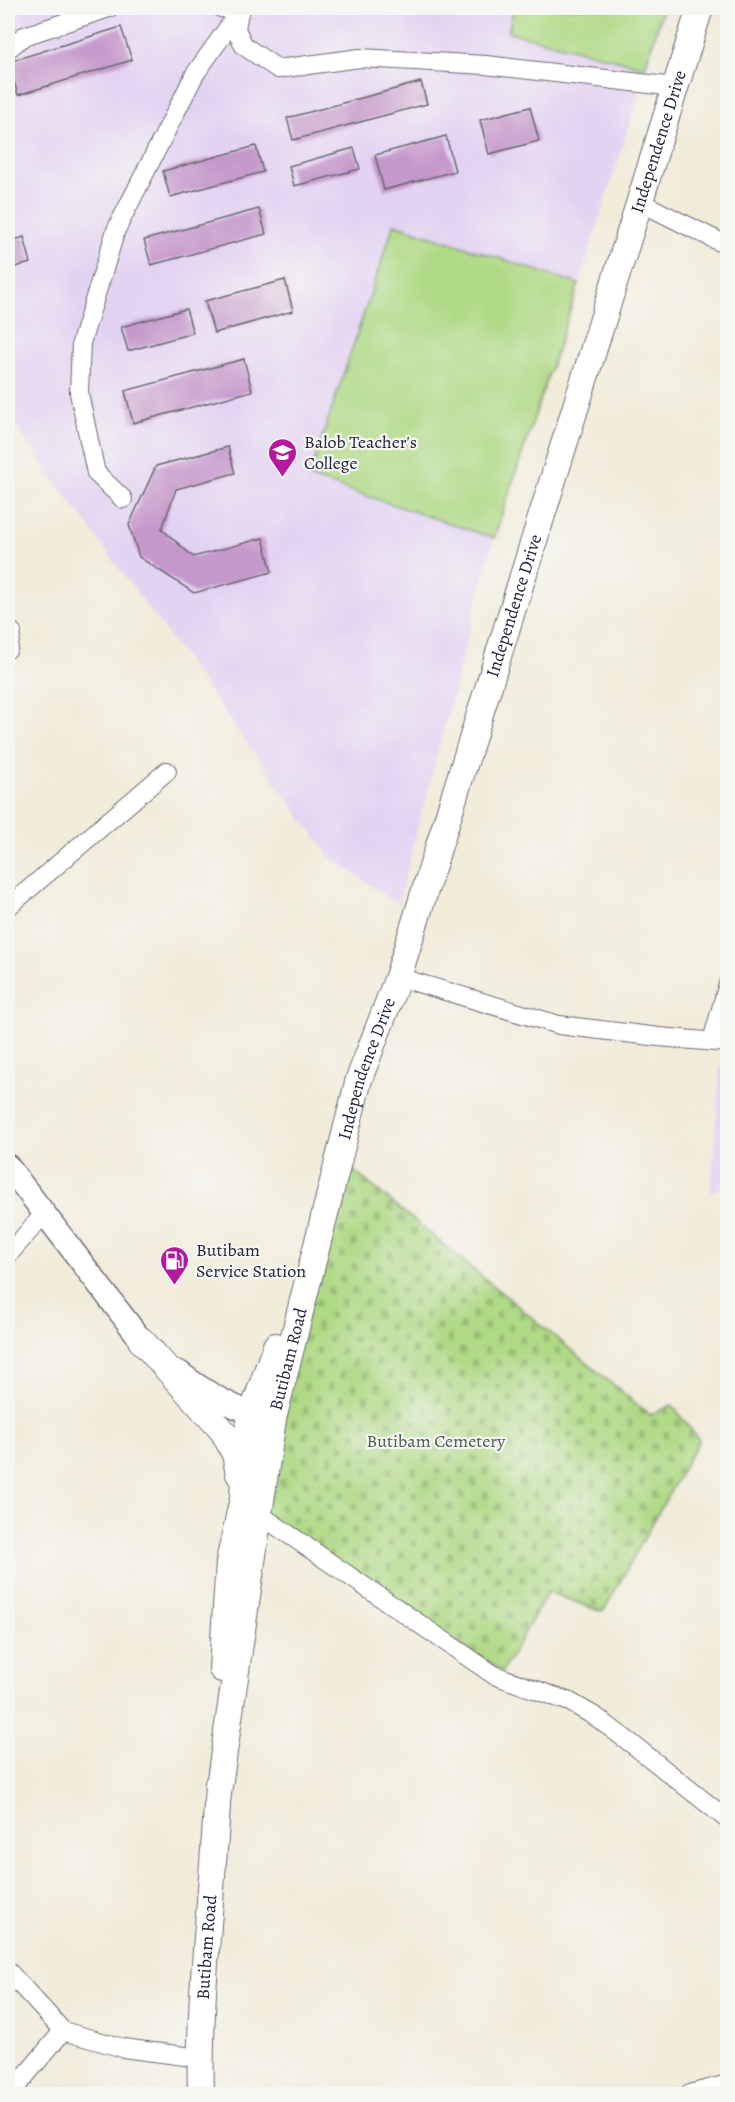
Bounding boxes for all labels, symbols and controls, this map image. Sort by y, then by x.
street label: Independence Drive [625,67,692,216]
place label: Balob Teacher's College [304,430,417,475]
school or university icon: Balob Teacher's College [267,436,299,478]
street label: Independence Drive [480,531,547,680]
street label: Independence Drive [332,994,401,1142]
place label: Butibam Service Station [196,1238,306,1283]
fuel station icon: Butibam Service Station [159,1244,191,1286]
street label: Butibam Road [264,1305,313,1413]
park label: Butibam Cemetery [367,1429,506,1453]
street label: Butibam Road [191,1893,222,2000]

